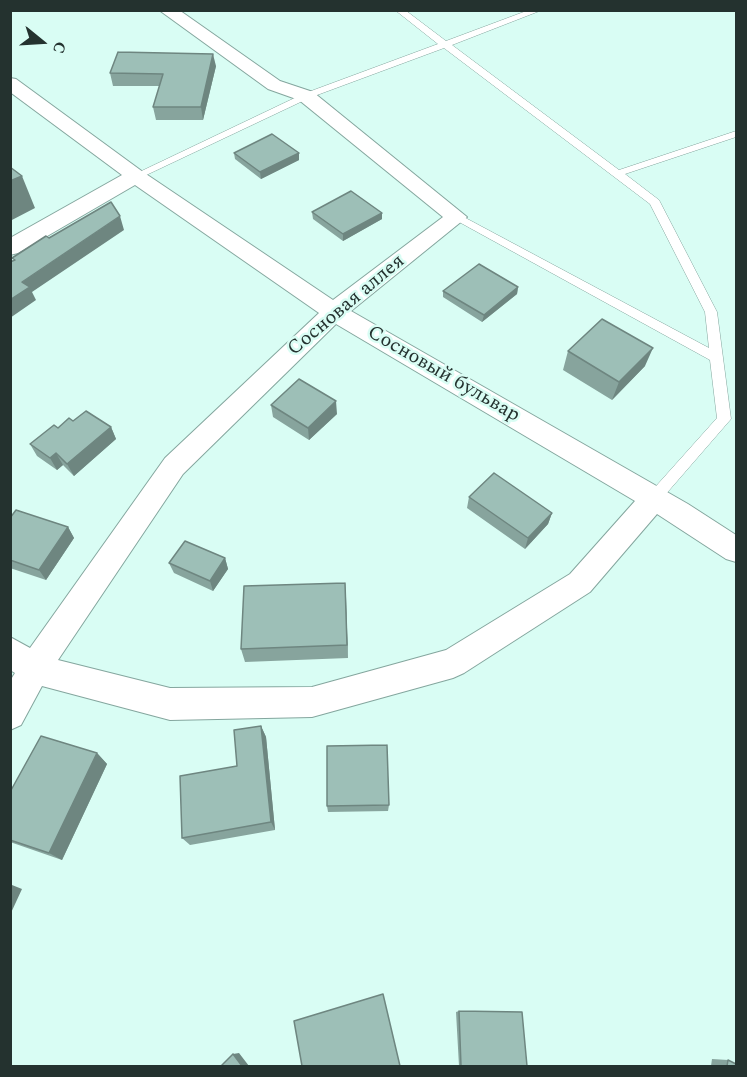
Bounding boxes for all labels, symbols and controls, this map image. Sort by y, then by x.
north arrow [12,12,72,72]
text: С [46,38,72,57]
street label: Сосновая аллея [284,250,410,362]
street label: Сосновый бульвар [362,322,524,428]

